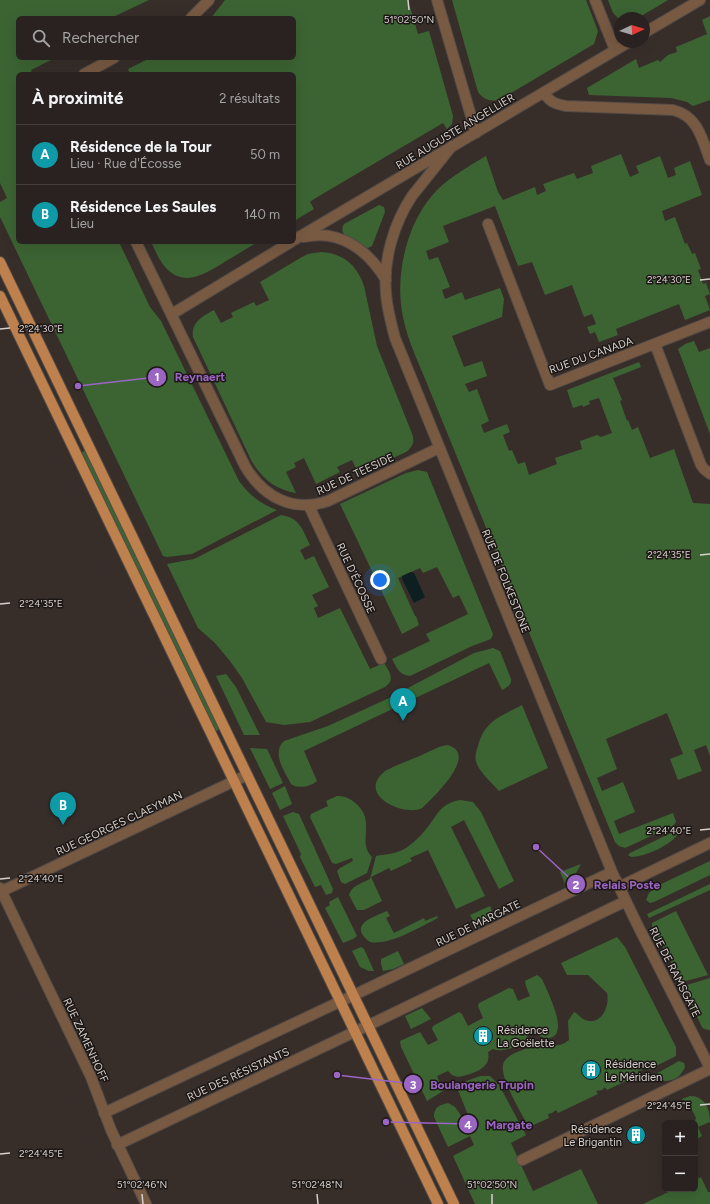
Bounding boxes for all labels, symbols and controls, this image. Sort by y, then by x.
north arrow [614,12,650,48]
text: 51°02'50"N [384,13,434,26]
search box [16,16,296,60]
icon: search [30,27,52,49]
text: Rechercher [62,29,139,47]
text: À proximité [32,88,123,108]
text: 2 résultats [219,91,280,106]
street label: RUE AUGUSTE ANGELLIER [394,91,517,172]
text: Résidence de la Tour [70,138,212,156]
text: A [40,147,50,162]
text: 50 m [250,147,280,162]
text: Lieu · Rue d'Écosse [70,156,181,171]
text: Résidence Les Saules [70,198,216,216]
text: B [41,207,49,222]
text: 140 m [244,207,280,222]
text: Lieu [70,216,94,231]
text: 2°24'30"E [647,273,691,286]
text: 2°24'30"E [19,322,63,335]
street label: RUE DU CANADA [547,334,635,377]
callout: Reynaert [147,365,233,389]
text: 1 [154,370,160,384]
text: Reynaert [175,370,225,384]
street label: RUE DE TEESIDE [315,451,396,498]
street label: RUE DE FOLKESTONE [479,528,532,635]
street label: RUE D'ÉCOSSE [333,541,378,616]
text: 2°24'35"E [647,548,691,561]
your location [370,570,390,590]
text: 2°24'35"E [19,597,63,610]
pin: A [390,688,416,721]
street label: RUE GEORGES CLAEYMAN [54,788,185,859]
pin: B [50,792,76,825]
text: 2°24'40"E [647,824,691,837]
text: 2°24'40"E [19,872,63,885]
callout: Relais Poste [566,872,668,896]
text: 2 [573,878,580,892]
text: Relais Poste [594,878,661,892]
street label: RUE DE MARGATE [434,897,523,950]
street label: RUE DE RAMSGATE [646,925,703,1019]
street label: RUE ZAMENHOFF [60,996,111,1084]
place label: Résidence La Goëlette [497,1024,555,1050]
building icon: Résidence La Goëlette [472,1025,494,1047]
street label: RUE DES RÉSISTANTS [185,1045,292,1104]
place label: Résidence Le Méridien [605,1058,662,1084]
building icon: Résidence Le Méridien [580,1059,602,1081]
callout: Boulangerie Trupin [403,1072,542,1096]
text: 3 [410,1078,417,1092]
text: Boulangerie Trupin [430,1078,534,1092]
text: 2°24'45"E [647,1099,691,1112]
callout: Margate [458,1112,540,1136]
text: 4 [464,1118,472,1132]
text: Margate [486,1118,532,1132]
map controls [662,1120,698,1192]
button: + [662,1120,698,1156]
place label: Résidence Le Brigantin [564,1123,622,1149]
building icon: Résidence Le Brigantin [625,1124,647,1146]
text: 2°24'45"E [19,1147,63,1160]
button: − [662,1156,698,1192]
text: 51°02'46"N [117,1178,167,1191]
text: 51°02'48"N [292,1178,342,1191]
text: 51°02'50"N [467,1178,517,1191]

